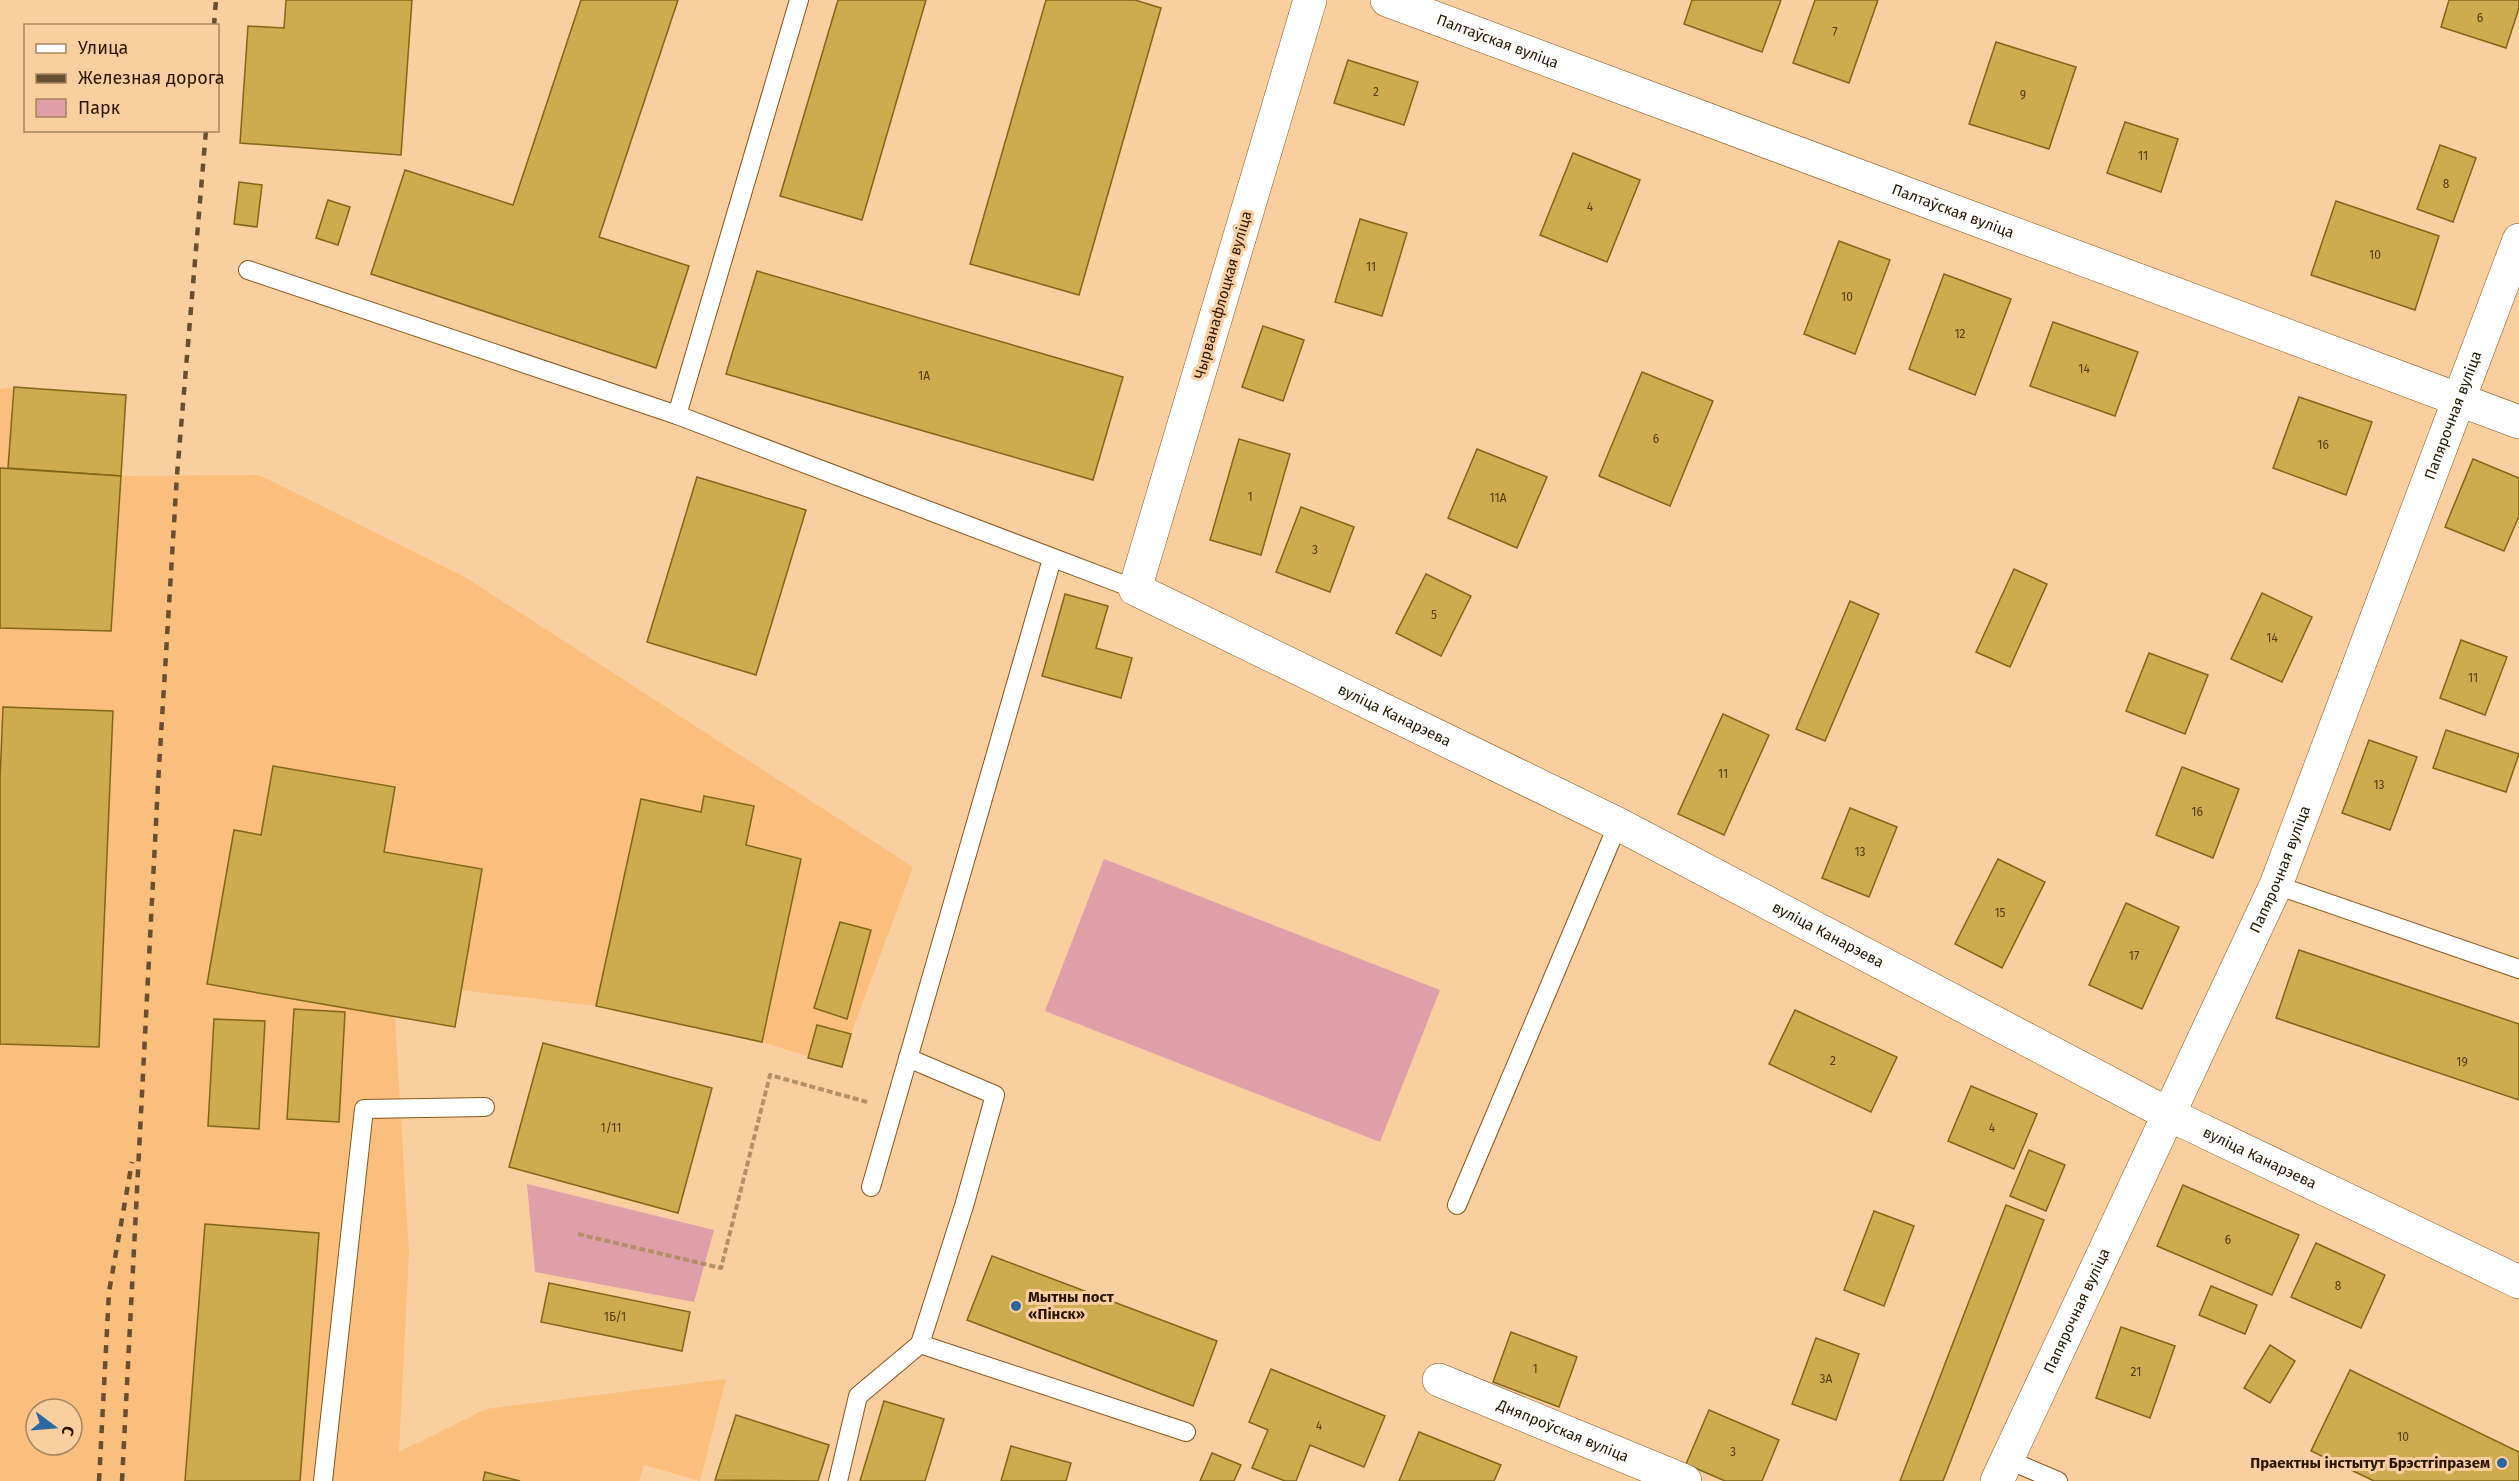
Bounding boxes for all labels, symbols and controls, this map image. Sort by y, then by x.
street label: Палтаўская вуліца [1434,10,1561,72]
house number: 6 [2477,11,2483,25]
legend [24,24,219,132]
house number: 7 [1832,25,1838,39]
text: Улица [78,37,128,59]
text: Железная дорога [78,67,225,89]
house number: 2 [1373,85,1379,99]
house number: 9 [2020,88,2026,102]
text: Парк [78,97,121,119]
house number: 11 [2138,149,2148,163]
house number: 8 [2443,177,2450,191]
street label: Палтаўская вуліца [1889,180,2016,242]
house number: 4 [1587,200,1594,214]
street label: Чырванафлоцкая вуліца [1190,209,1256,381]
house number: 10 [2369,248,2381,262]
house number: 11 [1366,260,1376,274]
house number: 10 [1841,290,1853,304]
house number: 12 [1954,327,1966,341]
street label: Папярочная вуліца [2421,348,2485,482]
house number: 14 [2078,362,2090,376]
house number: 1А [918,369,930,383]
house number: 6 [1653,432,1659,446]
house number: 16 [2317,438,2329,452]
house number: 1 [1247,490,1253,504]
house number: 11А [1489,491,1507,505]
house number: 3 [1312,543,1318,557]
house number: 5 [1431,608,1437,622]
house number: 14 [2266,631,2278,645]
house number: 11 [2468,671,2478,685]
street label: вуліца Канарэева [1335,680,1454,750]
house number: 11 [1718,767,1728,781]
house number: 13 [2373,778,2385,792]
street label: Папярочная вуліца [2246,803,2314,936]
house number: 16 [2191,805,2203,819]
house number: 13 [1854,845,1866,859]
street label: вуліца Канарэева [1769,898,1887,972]
house number: 15 [1994,906,2006,920]
house number: 17 [2129,949,2139,963]
house number: 2 [1830,1054,1836,1068]
house number: 19 [2456,1055,2468,1069]
house number: 1/11 [601,1121,621,1135]
house number: 4 [1989,1121,1996,1135]
street label: вуліца Канарэева [2200,1123,2319,1193]
house number: 6 [2225,1233,2231,1247]
street label: Папярочная вуліца [2040,1245,2114,1376]
house number: 8 [2335,1279,2342,1293]
place label: Мытны пост «Пінск» [1028,1288,1115,1323]
marker: Мытны пост «Пінск» [1009,1299,1023,1313]
house number: 1Б/1 [604,1310,626,1324]
house number: 1 [1532,1362,1538,1376]
house number: 21 [2131,1365,2141,1379]
house number: 3А [1820,1372,1833,1386]
street label: Дняпроўская вуліца [1494,1395,1631,1466]
north arrow [24,1397,84,1457]
house number: 4 [1316,1419,1323,1433]
text: С [57,1424,78,1439]
house number: 10 [2397,1430,2409,1444]
house number: 3 [1730,1445,1736,1459]
place label: Праектны інстытут Брэстгіпразем [2250,1454,2490,1472]
marker: Праектны інстытут Брэстгіпразем [2495,1456,2509,1470]

